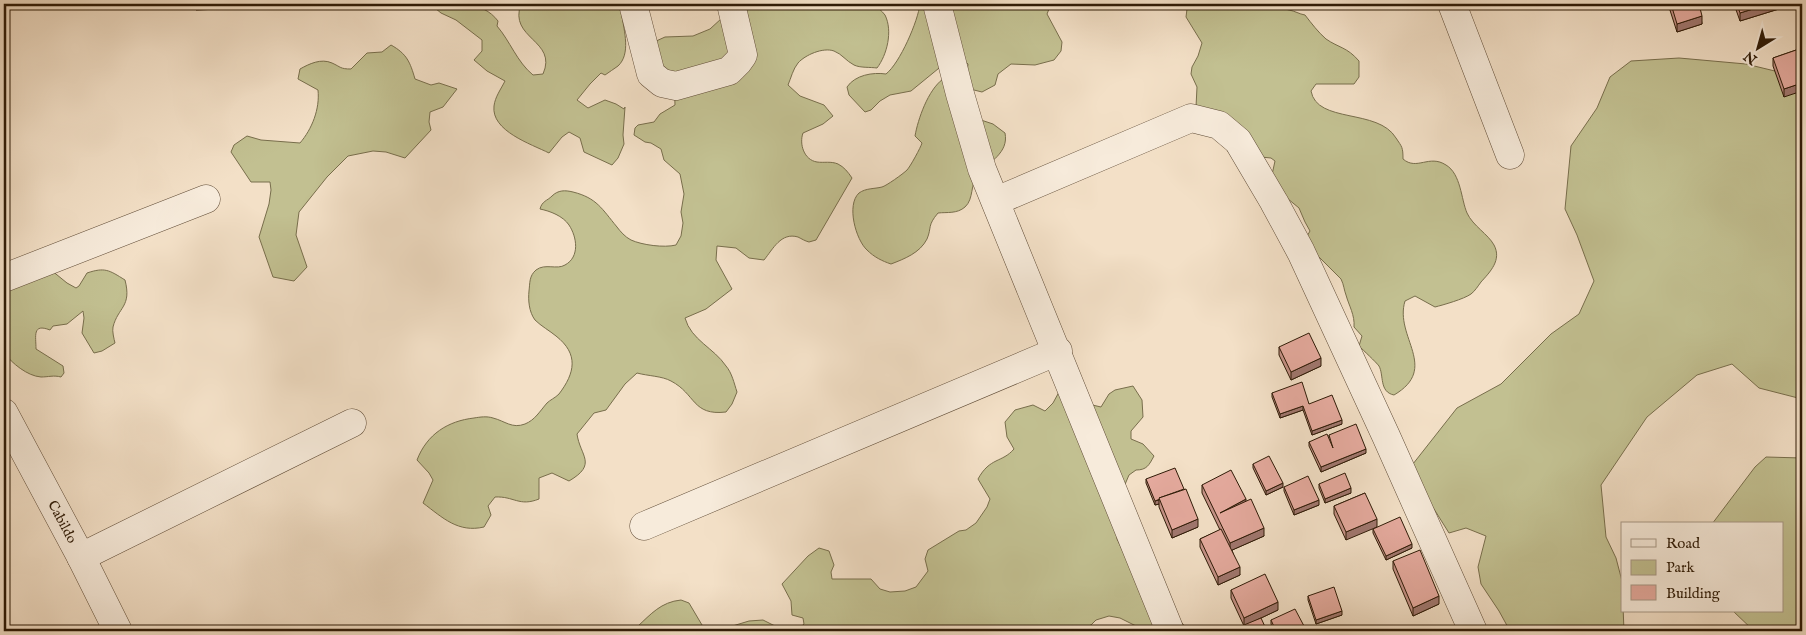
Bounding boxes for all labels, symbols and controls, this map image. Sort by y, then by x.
north arrow [1734,22,1784,72]
text: N [1741,47,1762,69]
street label: Cabildo [43,497,81,547]
legend [1621,522,1784,612]
text: Road [1666,534,1701,553]
text: Park [1666,558,1696,577]
text: Building [1666,584,1721,603]

